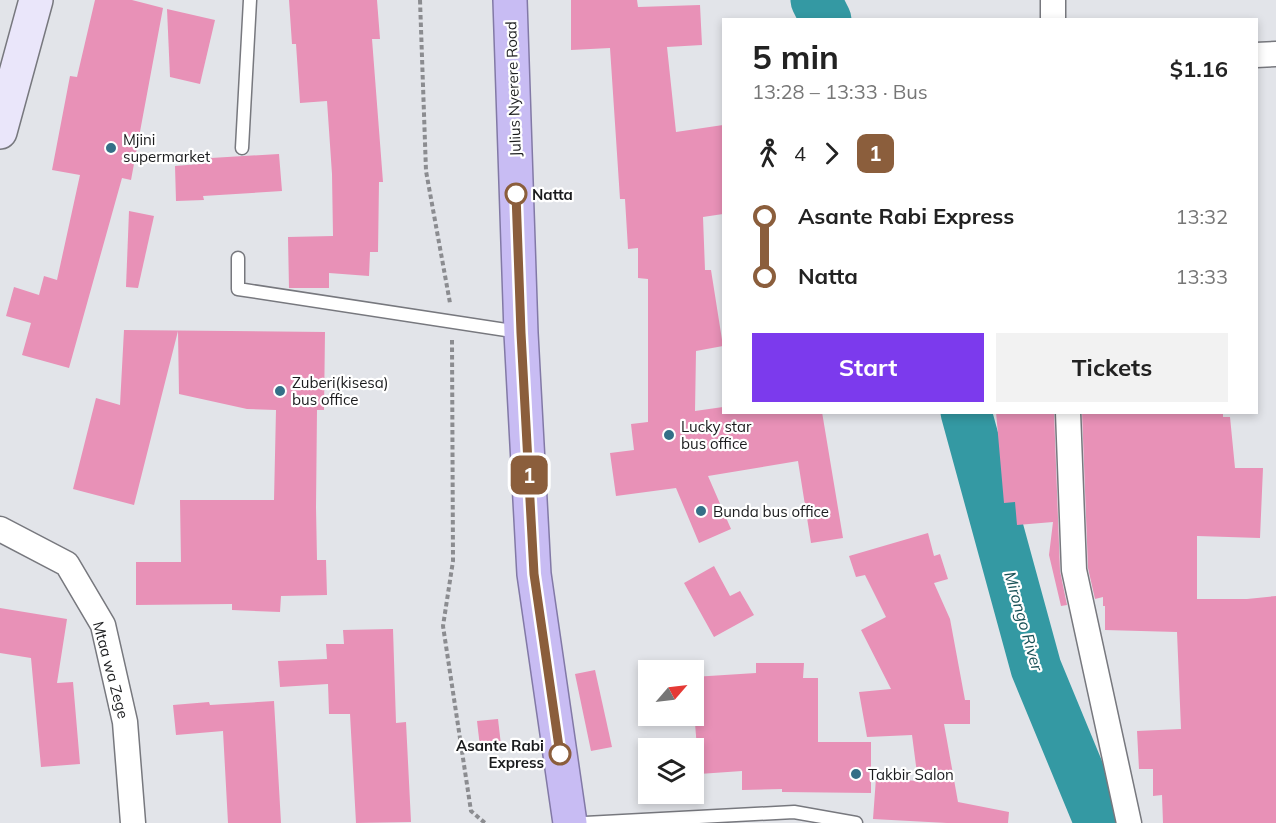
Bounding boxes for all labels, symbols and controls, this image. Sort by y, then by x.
street label: Julius Nyerere Road [501,21,525,157]
text: 5 min [752,36,839,77]
text: $1.16 [1170,55,1228,83]
text: 13:28 – 13:33 · Bus [752,79,928,104]
place label: Mjini supermarket [123,130,210,166]
icon: walk [752,137,785,170]
icon: forward [815,137,848,170]
text: 1 [869,140,882,166]
marker: Mjini supermarket [104,141,118,155]
text: 4 [794,141,806,166]
marker: Natta [505,183,527,205]
place label: Natta [532,185,573,204]
text: Asante Rabi Express [798,202,1014,230]
text: 13:32 [1175,204,1228,229]
text: Natta [798,262,858,290]
text: 13:33 [1175,264,1228,289]
button: Start [752,333,984,402]
button: Tickets [996,333,1228,402]
place label: Zuberi(kisesa) bus office [292,373,389,409]
marker: Zuberi(kisesa) bus office [273,384,287,398]
place label: Lucky star bus office [681,417,752,453]
marker: Lucky star bus office [662,428,676,442]
line badge: 1 [510,456,548,494]
text: 1 [523,462,535,488]
place label: Bunda bus office [713,502,829,521]
marker: Bunda bus office [694,504,708,518]
water label: Mirongo River [1000,569,1048,674]
street label: Mtaa wa Zege [89,619,133,721]
north arrow [638,660,704,726]
map controls [638,660,704,804]
place label: Asante Rabi Express [456,736,544,772]
button: layers [638,738,704,804]
marker: Asante Rabi Express [549,743,571,765]
place label: Takbir Salon [868,765,954,784]
marker: Takbir Salon [849,767,863,781]

